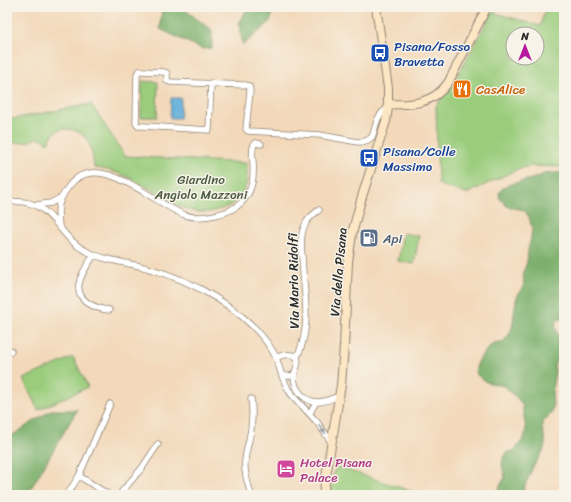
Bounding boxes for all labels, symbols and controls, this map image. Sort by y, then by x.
north arrow [505,26,545,66]
text: N [520,27,529,46]
place label: Pisana/Fosso Bravetta [394,35,471,73]
bus stop icon: Pisana/Fosso Bravetta [369,42,391,64]
restaurant icon: CasAlice [451,78,473,100]
place label: CasAlice [476,78,525,101]
place label: Pisana/Colle Massimo [383,140,456,178]
bus stop icon: Pisana/Colle Massimo [358,147,380,169]
park label: Giardino Angiolo Mazzoni [154,168,248,206]
street label: Via della Pisana [323,226,354,317]
fuel station icon: Api [358,227,380,249]
place label: Api [382,227,402,250]
street label: Via Mario Ridolfi [281,232,306,329]
one-way arrow [318,423,326,434]
place label: Hotel Pisana Palace [300,451,372,489]
hotel icon: Hotel Pisana Palace [275,458,297,480]

